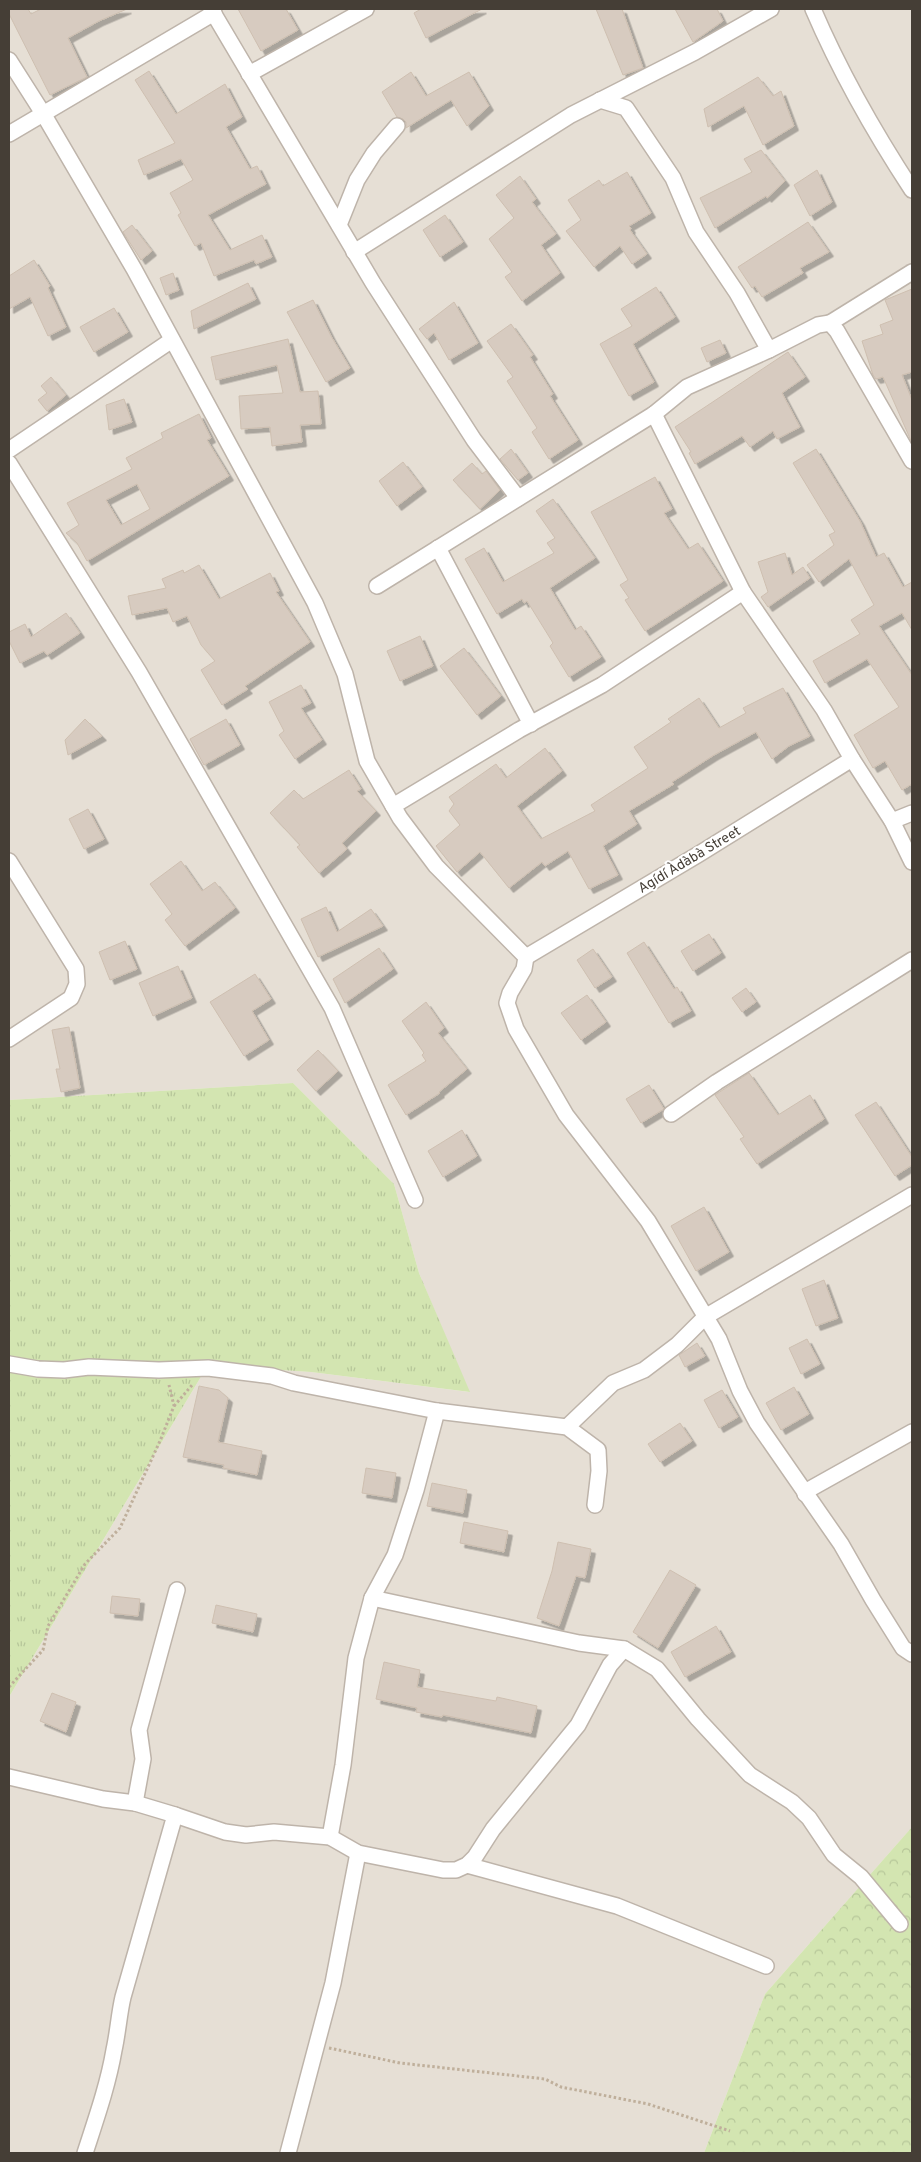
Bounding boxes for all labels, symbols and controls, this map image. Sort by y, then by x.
street label: Agídí Àdàbà Street [635,822,744,898]

